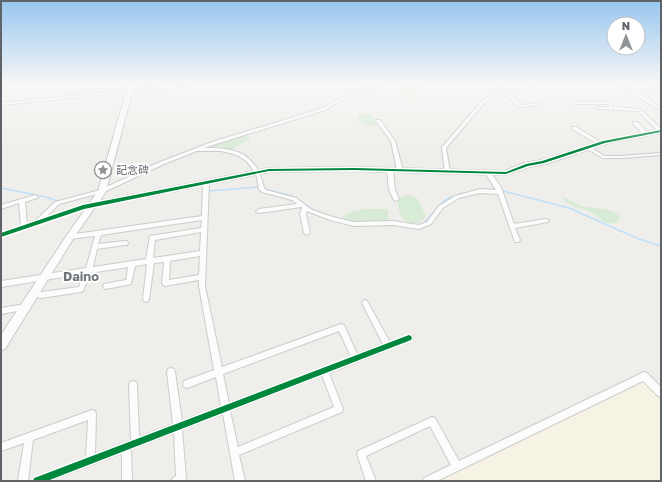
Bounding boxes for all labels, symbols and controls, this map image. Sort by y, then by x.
north arrow [606,16,646,56]
text: N [622,19,630,32]
place icon: 記念碑 [93,160,113,180]
place label: 記念碑 [116,163,149,176]
district label: Daino [63,268,99,284]

